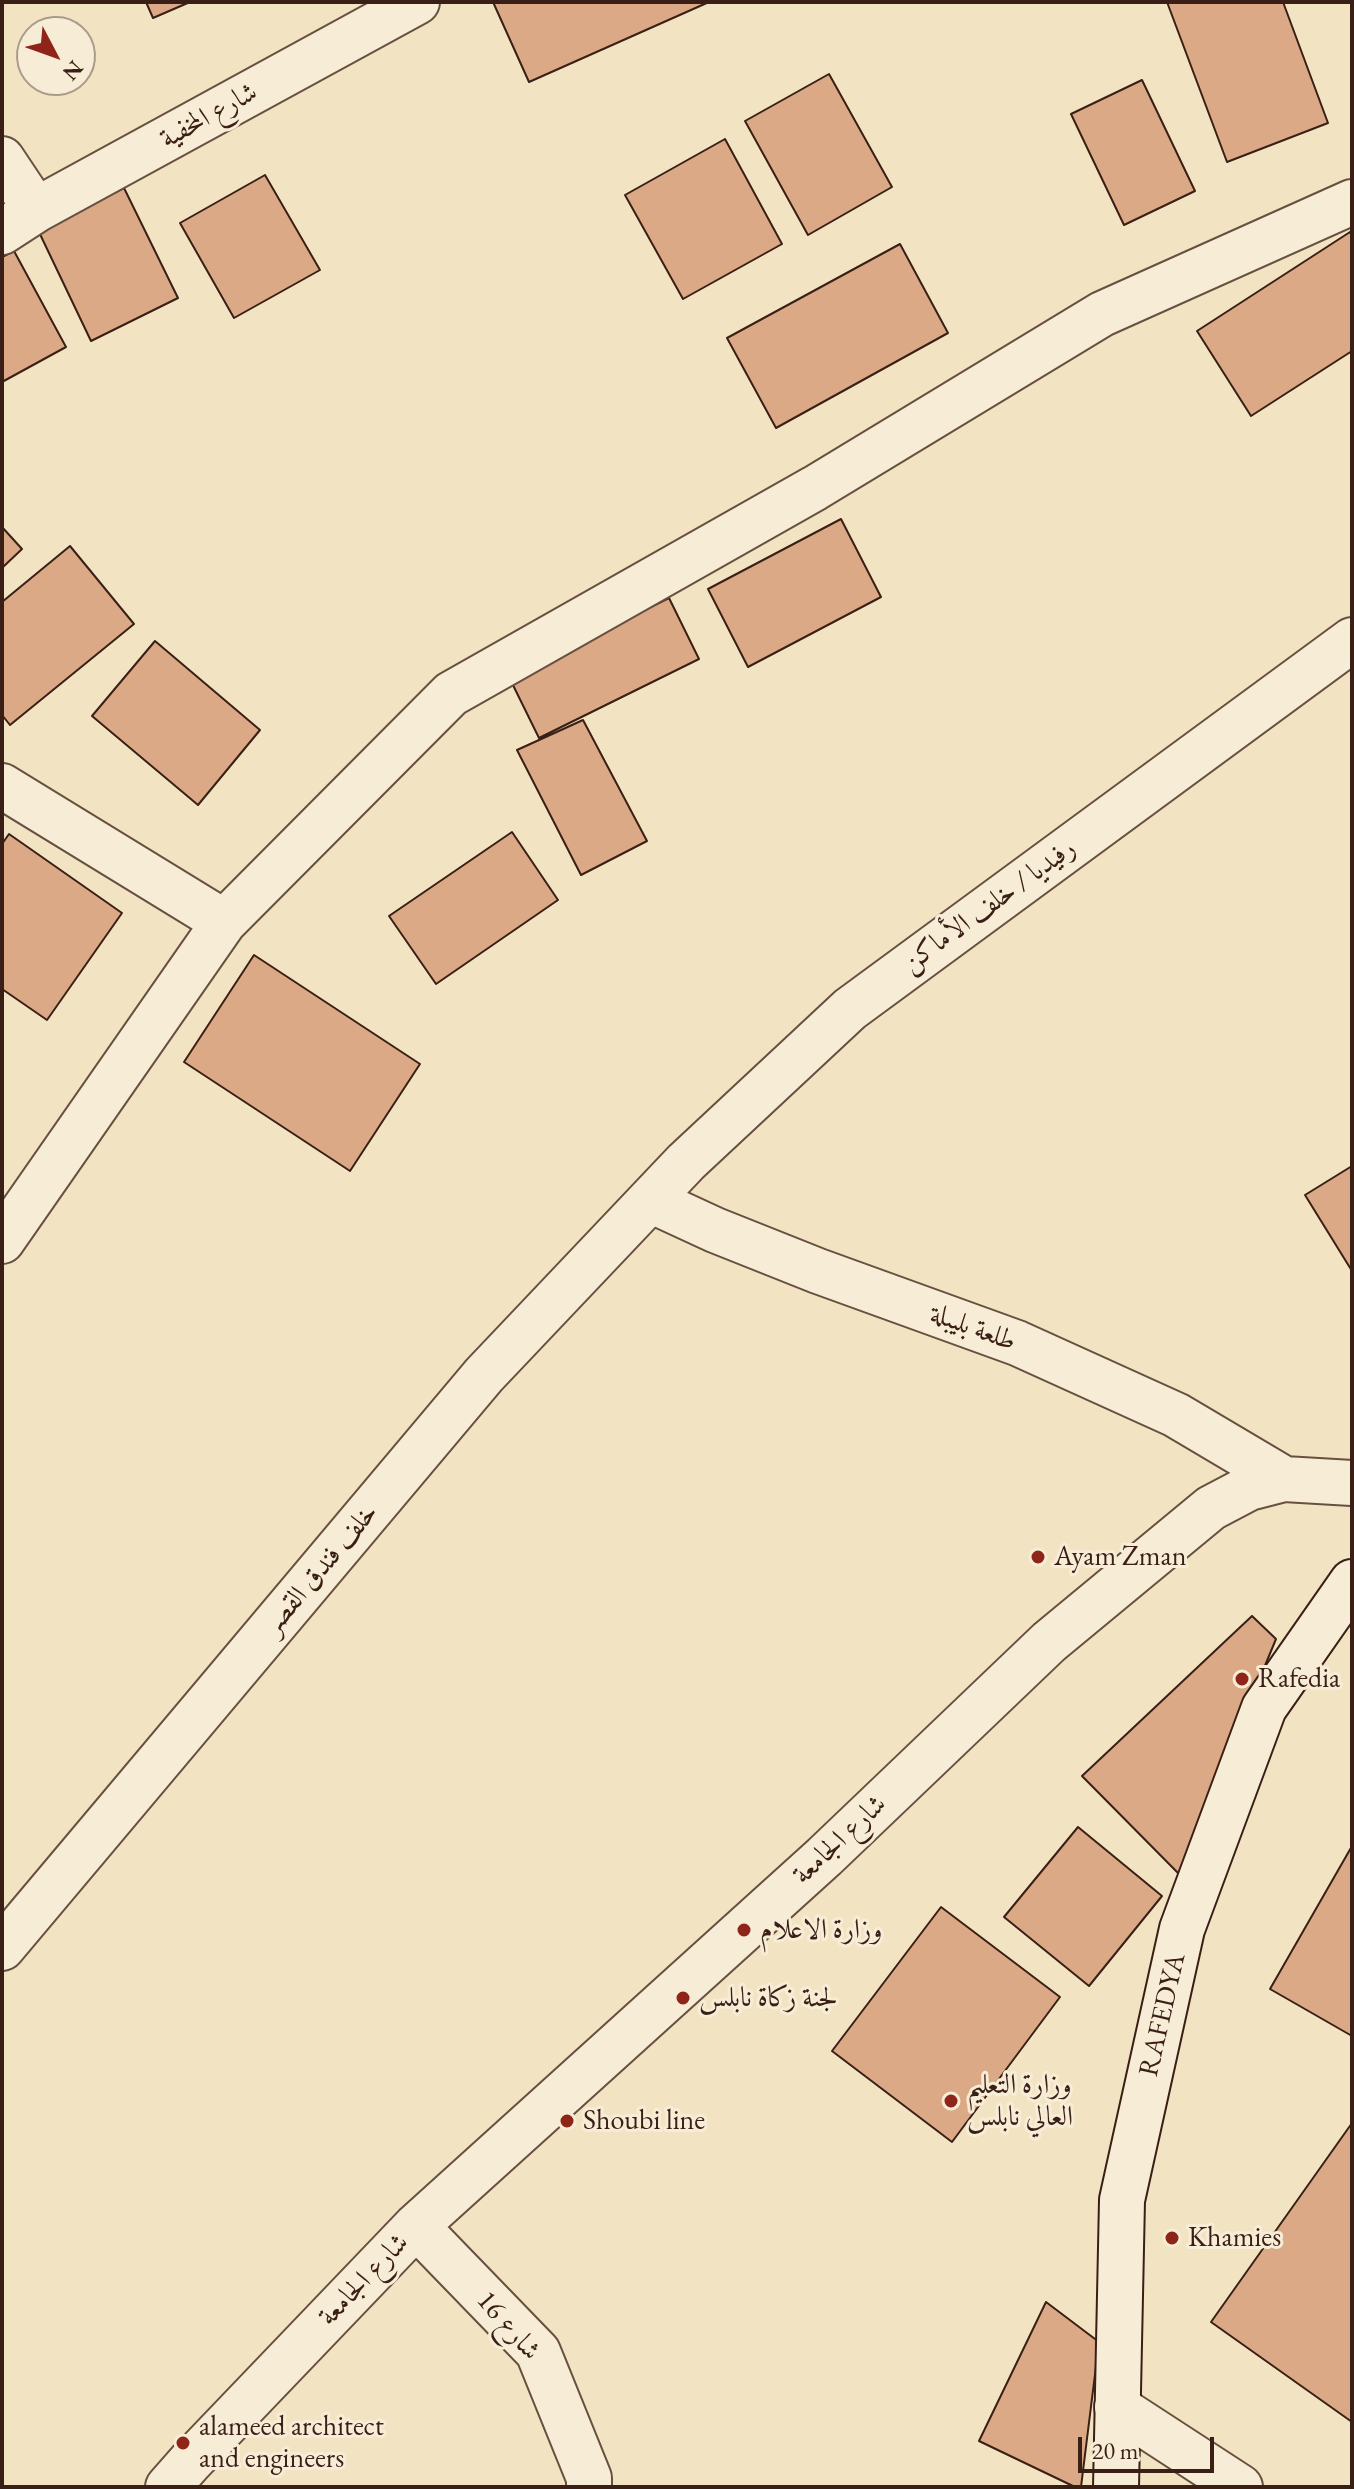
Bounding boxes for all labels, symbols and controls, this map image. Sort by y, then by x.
north arrow [16,16,96,96]
text: N [56,55,90,87]
street label: شارع المخفية [154,76,264,156]
street label: رفيديا / خلف الأماكن [895,832,1083,980]
street label: طلعة بليبلة [925,1297,1021,1359]
street label: خلف فندق القصر [256,1497,386,1641]
place label: Ayam Zman [1054,1540,1186,1574]
marker: Ayam Zman [1029,1548,1047,1566]
place label: Rafedia [1258,1662,1340,1696]
marker: Rafedia [1233,1670,1251,1688]
street label: شارع الجامعة [786,1788,894,1892]
place label: وزارة الاعلام [760,1913,883,1947]
marker: وزارة الاعلام [735,1921,753,1939]
street label: RAFEDYA [1133,1950,1193,2080]
place label: لجنة زكاة نابلس [699,1981,837,2015]
marker: لجنة زكاة نابلس [674,1989,692,2007]
place label: وزارة التعليم العالي نابلس [967,2068,1073,2134]
marker: وزارة التعليم العالي نابلس [942,2092,960,2110]
place label: Shoubi line [583,2104,705,2138]
marker: Shoubi line [558,2112,576,2130]
place label: Khamies [1188,2221,1281,2255]
street label: شارع الجامعة [312,2227,416,2333]
marker: Khamies [1163,2229,1181,2247]
street label: شارع 16 [469,2284,547,2368]
place label: alameed architect and engineers [199,2410,384,2476]
scale bar [1082,2421,1218,2471]
marker: alameed architect and engineers [174,2434,192,2452]
text: 20 m [1092,2435,1139,2466]

